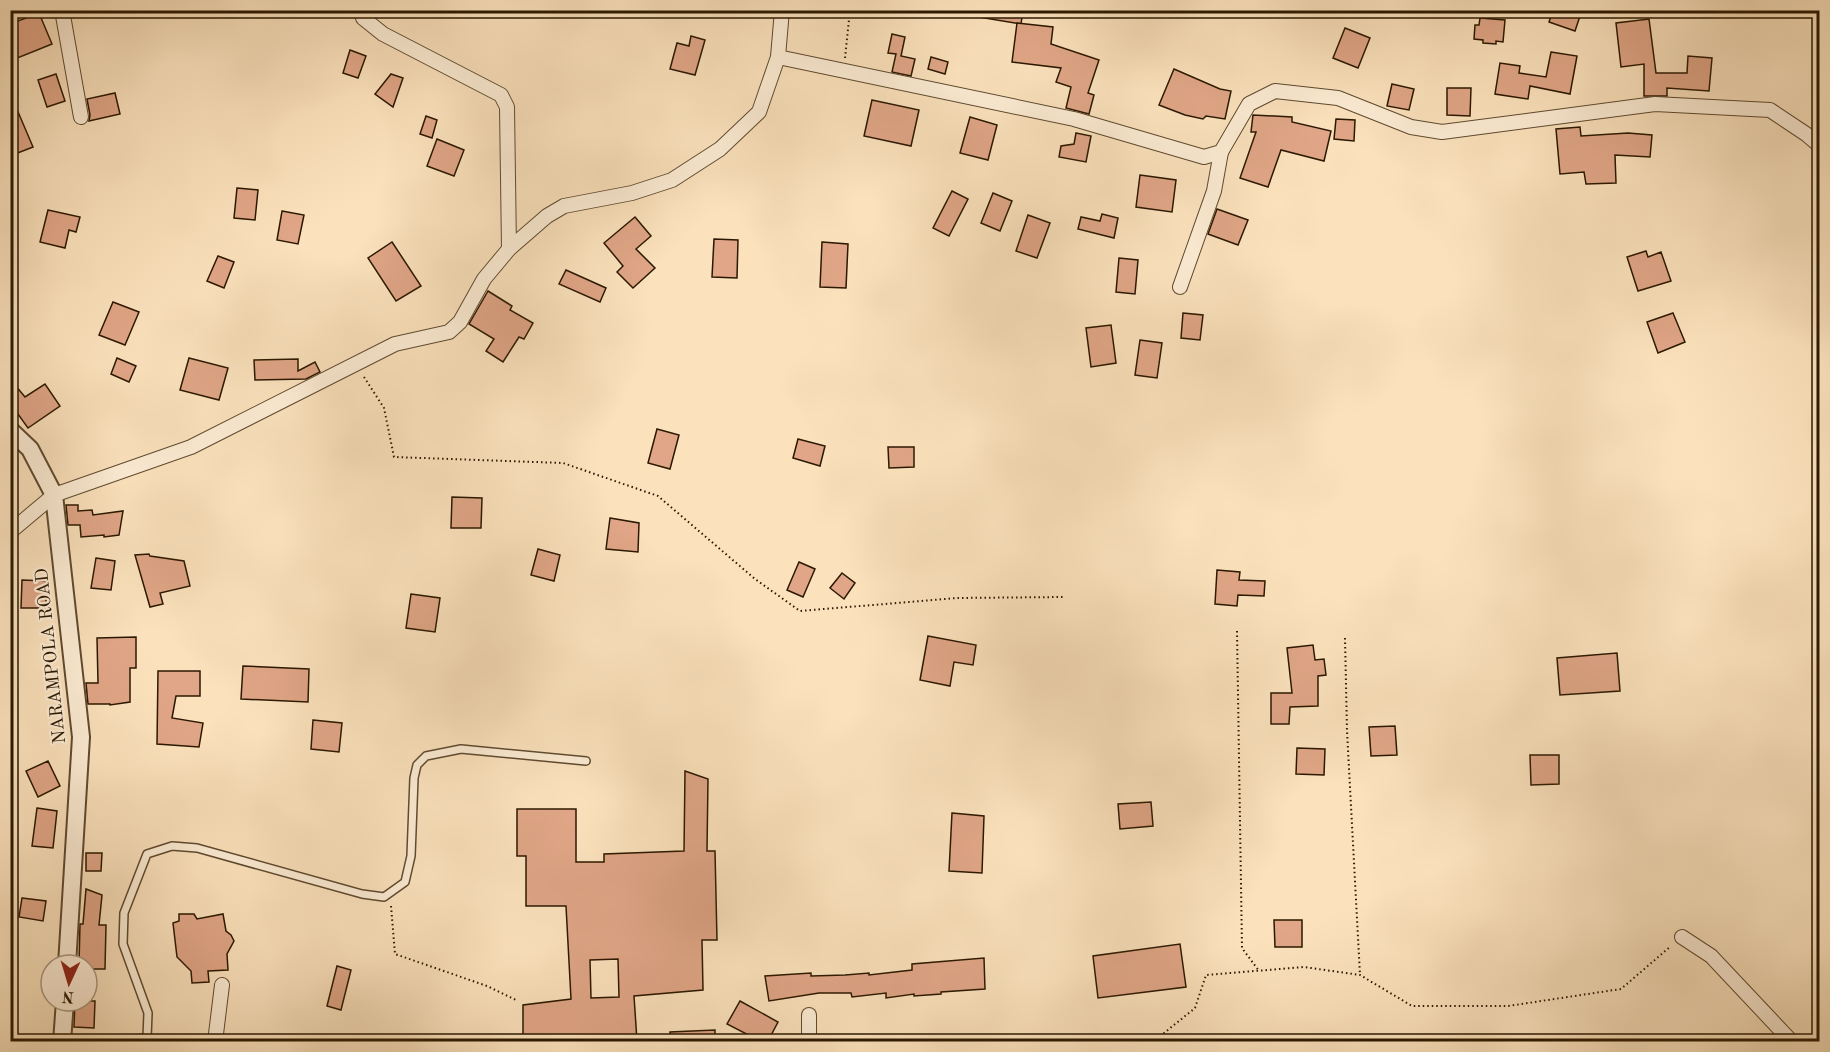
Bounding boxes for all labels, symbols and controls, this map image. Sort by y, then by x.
street label: NARAMPOLA ROAD [33,567,69,745]
north arrow [39,953,99,1013]
text: N [61,988,75,1004]

